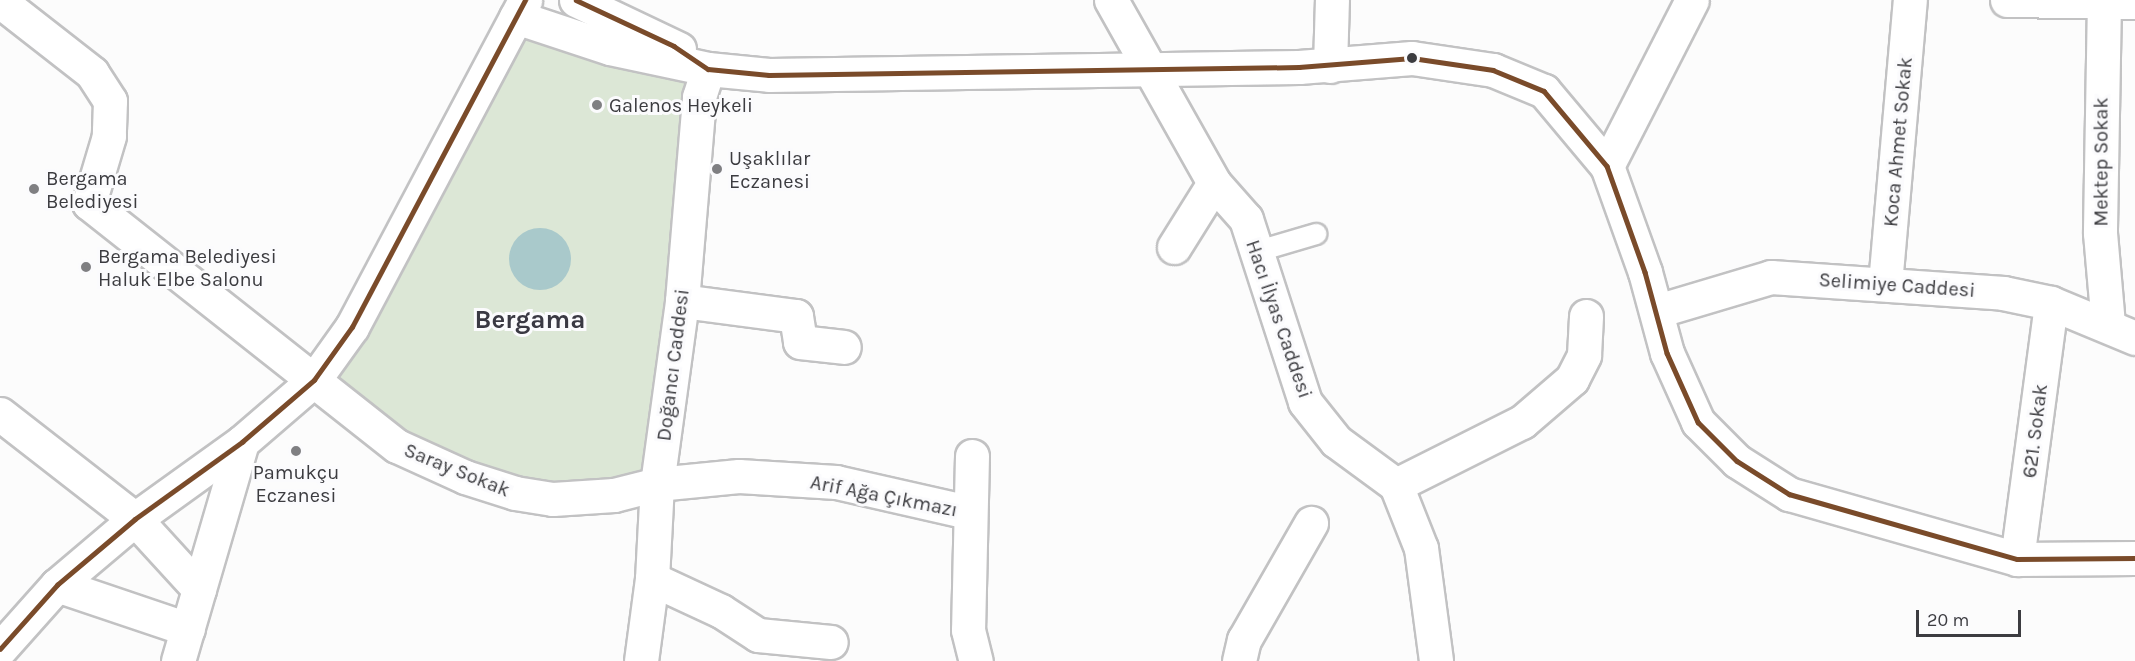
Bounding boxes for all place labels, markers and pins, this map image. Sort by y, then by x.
unlabelled marker [1406,52,1418,64]
place label: Galenos Heykeli [609,93,753,117]
marker: Galenos Heykeli [590,98,604,112]
place label: Uşaklılar Eczanesi [729,146,810,193]
marker: Uşaklılar Eczanesi [710,162,724,176]
place label: Bergama Belediyesi [46,166,138,213]
marker: Bergama Belediyesi [27,182,41,196]
place label: Bergama Belediyesi Haluk Elbe Salonu [98,244,277,291]
marker: Bergama Belediyesi Haluk Elbe Salonu [79,260,93,274]
marker: Pamukçu Eczanesi [289,444,303,458]
place label: Pamukçu Eczanesi [253,460,339,507]

